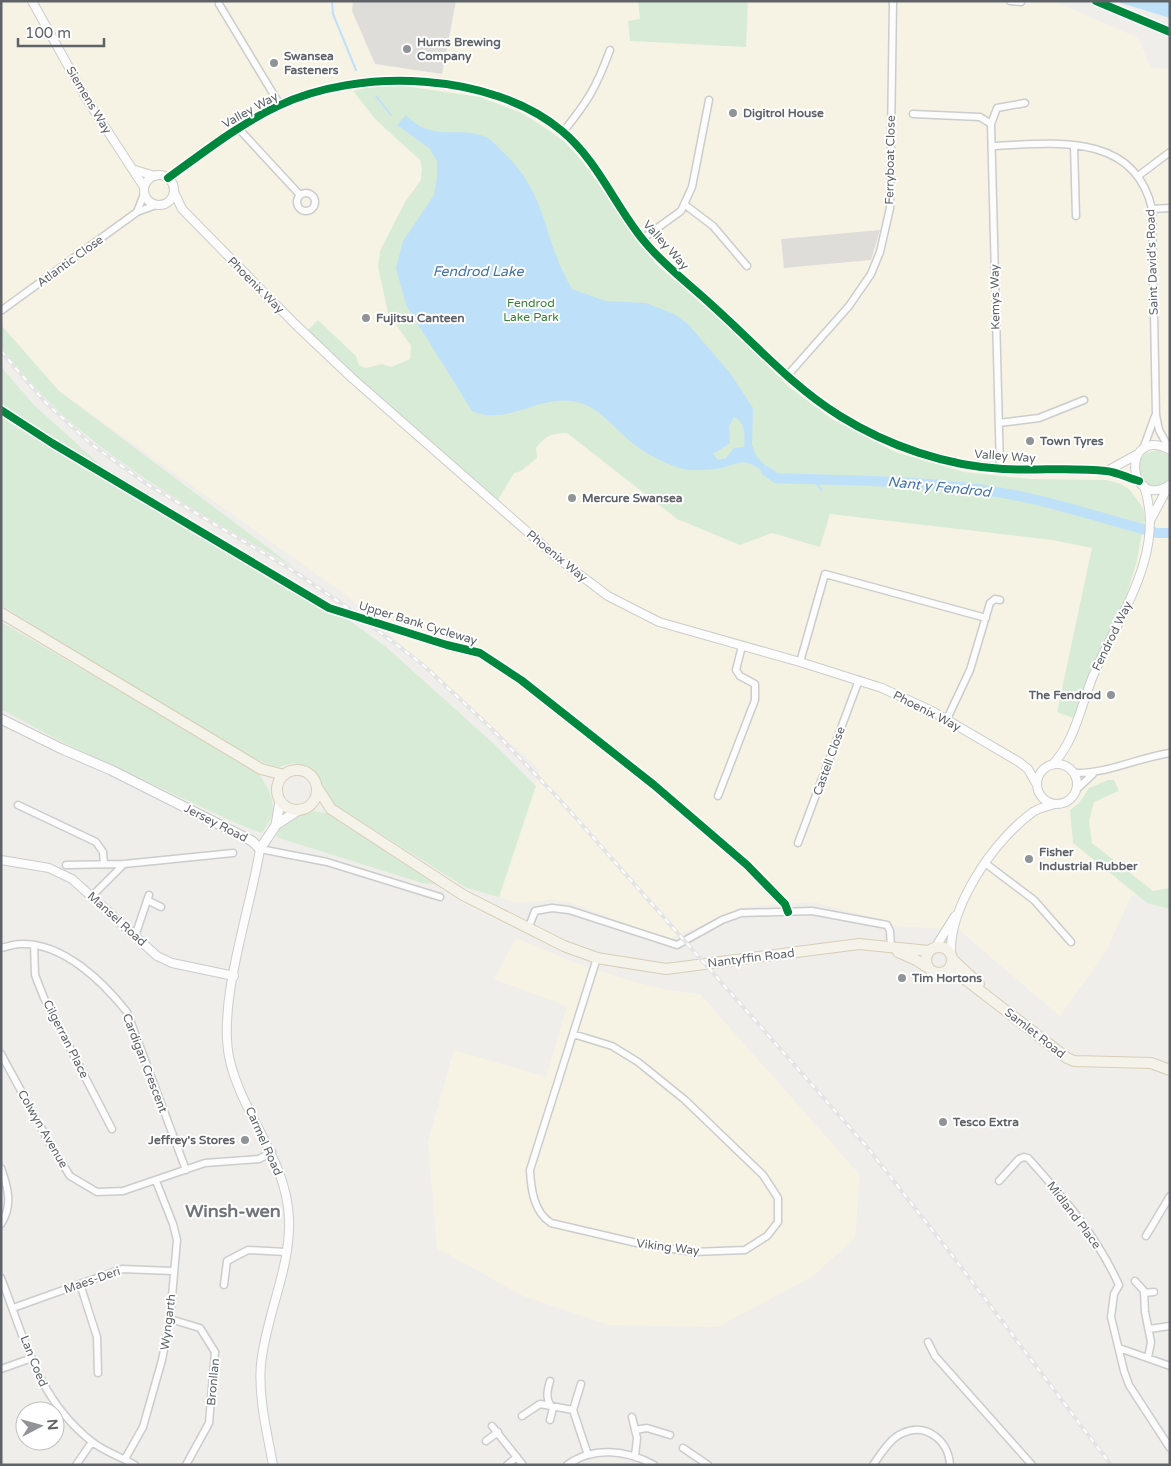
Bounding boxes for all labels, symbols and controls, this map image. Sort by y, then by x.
scale bar [18,15,104,47]
text: 100 m [25,24,71,42]
place label: Hurns Brewing Company [417,35,501,64]
marker: Hurns Brewing Company [401,43,413,55]
place label: Swansea Fasteners [284,49,339,77]
marker: Swansea Fasteners [268,57,280,69]
street label: Siemens Way [63,64,115,137]
street label: Valley Way [220,89,281,131]
place label: Digitrol House [743,106,824,121]
marker: Digitrol House [727,107,739,119]
street label: Ferryboat Close [882,115,898,205]
street label: Saint David's Road [1143,209,1161,315]
street label: Valley Way [640,217,692,273]
street label: Atlantic Close [34,232,106,290]
street label: Phoenix Way [225,254,288,317]
water label: Fendrod Lake [433,263,524,280]
street label: Kemys Way [987,263,1003,330]
park label: Fendrod Lake Park [503,296,559,324]
place label: Fujitsu Canteen [376,311,465,326]
marker: Fujitsu Canteen [360,312,372,324]
place label: Town Tyres [1039,434,1104,449]
marker: Town Tyres [1024,435,1036,447]
street label: Valley Way [974,447,1037,465]
water label: Nant y Fendrod [887,473,993,501]
place label: Mercure Swansea [582,491,683,505]
marker: Mercure Swansea [566,492,578,504]
street label: Phoenix Way [524,527,591,585]
street label: Upper Bank Cycleway [357,598,480,648]
street label: Fendrod Way [1089,598,1135,673]
street label: Phoenix Way [891,688,964,734]
place label: The Fendrod [1028,688,1101,702]
marker: The Fendrod [1105,689,1117,701]
street label: Castell Close [810,724,848,797]
street label: Jersey Road [182,801,250,845]
place label: Fisher Industrial Rubber [1039,845,1138,873]
marker: Fisher Industrial Rubber [1023,853,1035,865]
street label: Mansel Road [85,889,149,949]
street label: Nantyffin Road [707,946,795,970]
place label: Tim Hortons [911,971,982,985]
marker: Tim Hortons [896,972,908,984]
street label: Cilgerran Place [40,998,92,1081]
street label: Samlet Road [1002,1005,1068,1061]
street label: Cardigan Crescent [120,1012,170,1115]
street label: Colwyn Avenue [15,1087,71,1171]
street label: Carmel Road [243,1104,285,1178]
place label: Tesco Extra [952,1115,1019,1129]
marker: Tesco Extra [937,1116,949,1128]
place label: Jeffrey's Stores [147,1133,235,1148]
marker: Jeffrey's Stores [239,1134,251,1146]
street label: Midland Place [1044,1179,1104,1252]
district label: Winsh-wen [185,1200,281,1222]
street label: Viking Way [636,1236,701,1258]
street label: Maes-Deri [62,1264,122,1296]
street label: Wyngarth [158,1293,178,1351]
street label: Lan Coed [17,1333,51,1389]
street label: Bronllan [204,1358,222,1406]
north arrow [15,1401,65,1451]
text: N [43,1418,61,1431]

